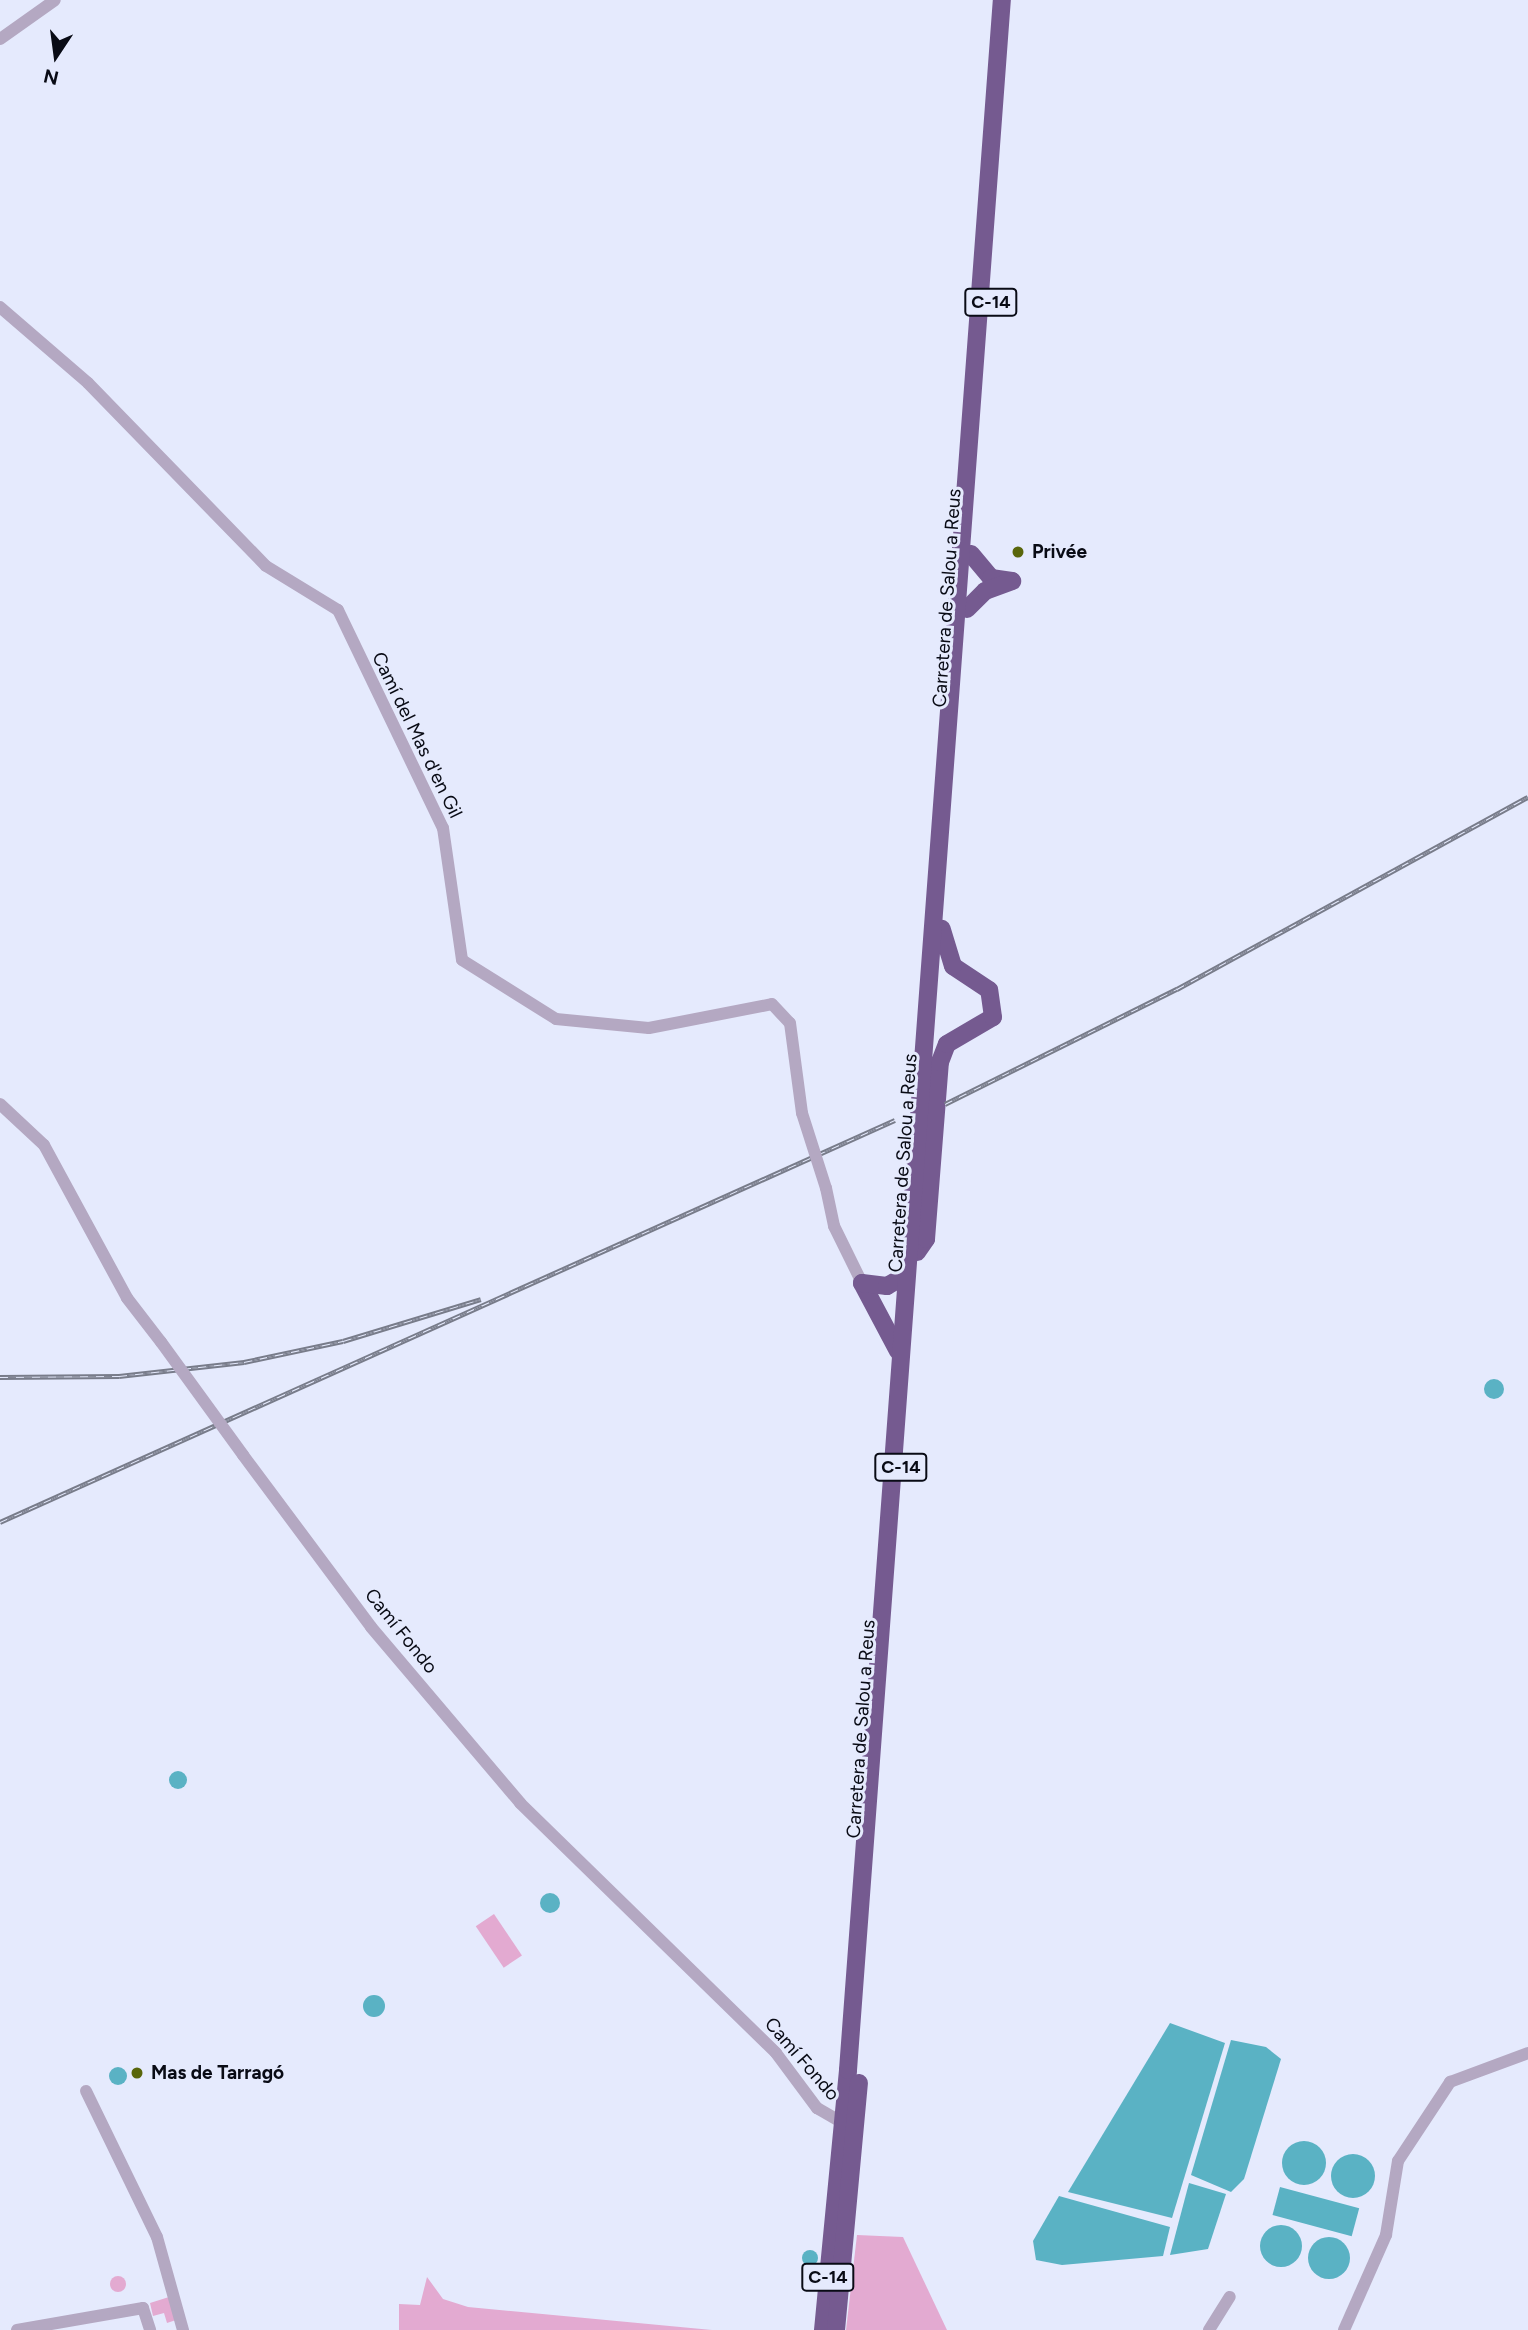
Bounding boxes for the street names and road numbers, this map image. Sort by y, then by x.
road number: C-14 [963,288,1019,316]
street label: Carretera de Salou a Reus [928,488,966,708]
street label: Camí del Mas d'en Gil [367,648,467,822]
street label: Carretera de Salou a Reus [884,1053,922,1273]
road number: C-14 [873,1452,929,1482]
street label: Camí Fondo [360,1584,442,1678]
street label: Carretera de Salou a Reus [842,1619,880,1839]
street label: Camí Fondo [760,2013,844,2105]
road number: C-14 [800,2262,856,2292]

